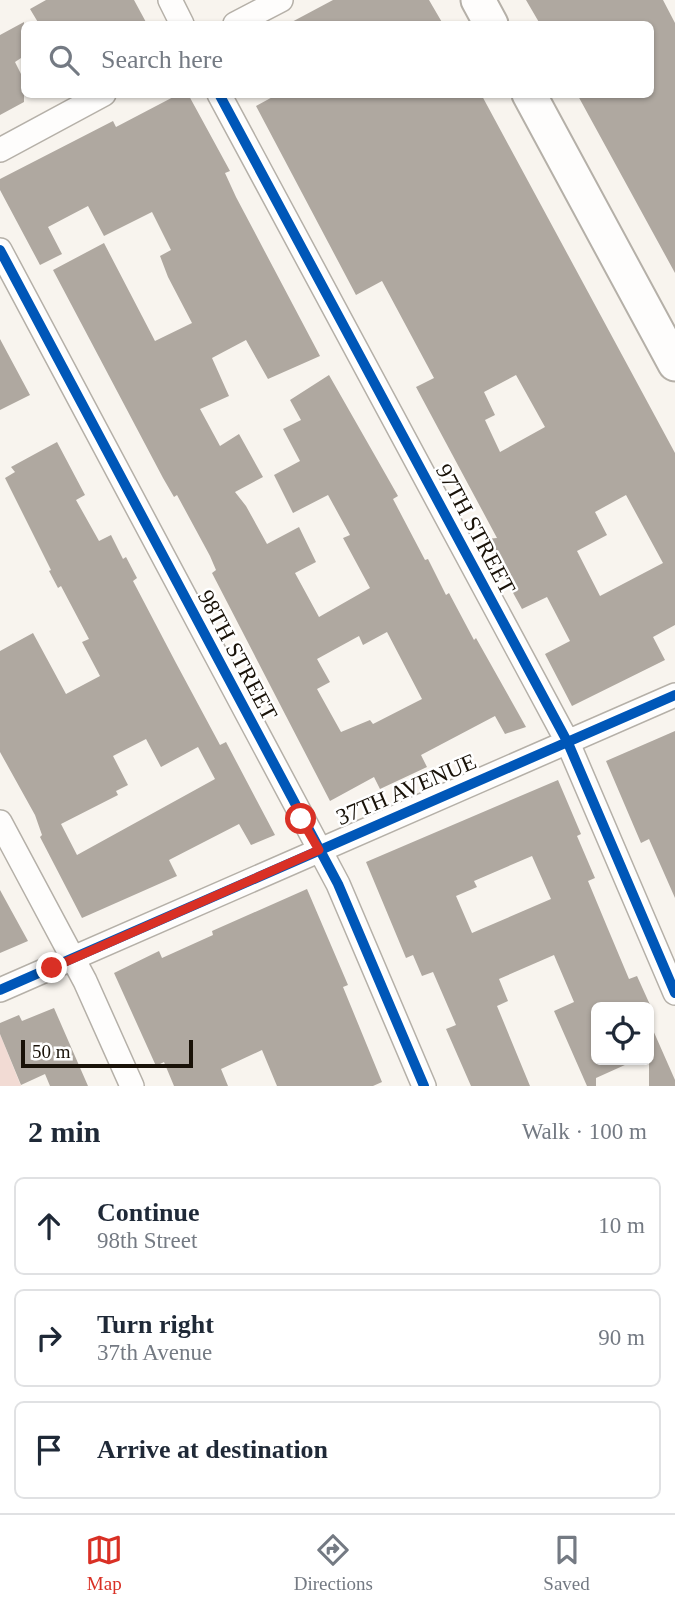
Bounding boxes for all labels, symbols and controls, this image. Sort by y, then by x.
search box [21,21,654,98]
icon: search [45,41,83,79]
text: Search here [101,45,223,74]
street label: 97TH STREET [431,460,520,599]
street label: 98TH STREET [193,586,282,725]
street label: 37TH AVENUE [332,749,480,830]
route start [285,803,316,834]
route end [36,952,67,983]
map controls [591,1002,654,1065]
button: locate [591,1002,654,1065]
scale bar [21,1037,192,1069]
text: 50 m [32,1041,71,1062]
text: 2 min [28,1115,101,1148]
text: Walk · 100 m [522,1119,647,1144]
text: Continue [97,1198,200,1227]
icon: ahead [30,1207,68,1245]
text: 10 m [598,1213,645,1238]
text: 98th Street [97,1228,197,1253]
text: Turn right [97,1310,214,1339]
icon: right [30,1319,68,1357]
text: 90 m [598,1325,645,1350]
text: 37th Avenue [97,1340,212,1365]
icon: arrive [30,1431,68,1469]
text: Arrive at destination [97,1435,328,1464]
tab: Map [85,1531,123,1595]
tab: Directions [294,1531,373,1595]
tab: Saved [543,1531,590,1595]

